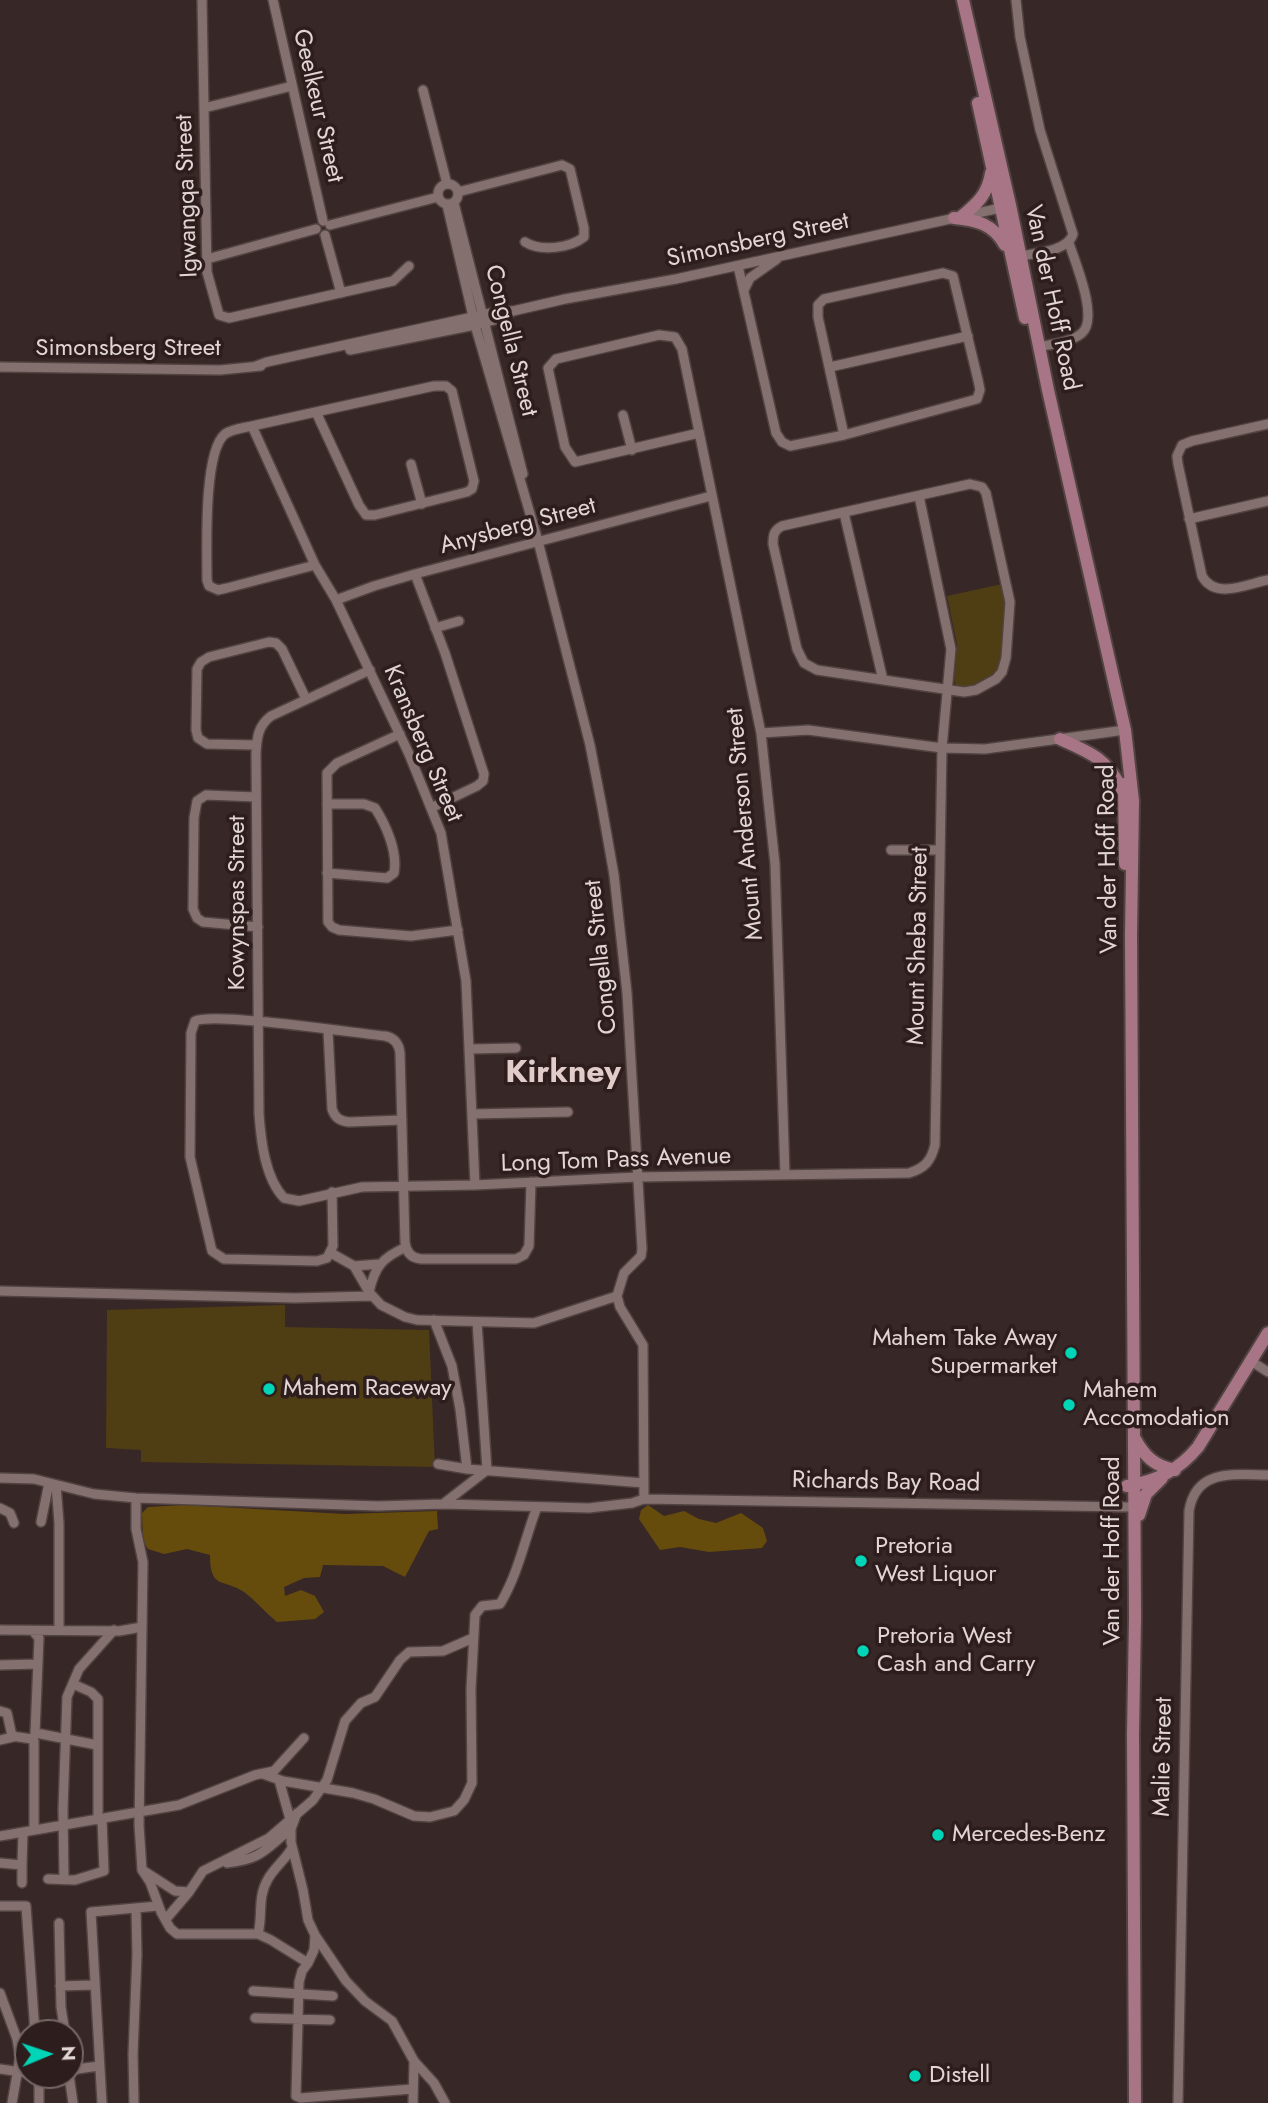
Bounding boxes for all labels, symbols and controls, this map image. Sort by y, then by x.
street label: Geelkeur Street [285,26,349,186]
street label: Igwangqa Street [171,114,205,278]
street label: Van der Hoff Road [1017,202,1085,394]
street label: Simonsberg Street [664,208,852,274]
street label: Congella Street [477,262,543,420]
street label: Simonsberg Street [35,335,221,363]
street label: Anysberg Street [437,492,599,562]
street label: Kransberg Street [376,661,468,827]
street label: Mount Anderson Street [721,707,771,941]
street label: Van der Hoff Road [1093,764,1125,954]
street label: Kowynspas Street [224,816,252,990]
street label: Mount Sheba Street [903,847,935,1045]
street label: Congella Street [580,878,624,1036]
district label: Kirkney [505,1055,621,1093]
street label: Long Tom Pass Avenue [500,1143,732,1179]
place label: Mahem Take Away Supermarket [872,1325,1057,1381]
marker: Mahem Take Away Supermarket [1063,1345,1079,1361]
place label: Mahem Raceway [283,1375,452,1403]
place label: Mahem Accomodation [1083,1377,1230,1433]
marker: Mahem Raceway [261,1381,277,1397]
marker: Mahem Accomodation [1061,1397,1077,1413]
street label: Van der Hoff Road [1099,1456,1127,1646]
street label: Richards Bay Road [792,1467,980,1499]
place label: Pretoria West Liquor [875,1533,996,1589]
marker: Pretoria West Liquor [853,1553,869,1569]
place label: Pretoria West Cash and Carry [877,1623,1035,1679]
marker: Pretoria West Cash and Carry [855,1643,871,1659]
street label: Malie Street [1149,1697,1179,1817]
place label: Mercedes-Benz [952,1821,1106,1849]
marker: Mercedes-Benz [930,1827,946,1843]
north arrow [14,2019,84,2089]
text: N [55,2045,82,2061]
place label: Distell [929,2062,990,2090]
marker: Distell [907,2068,923,2084]

